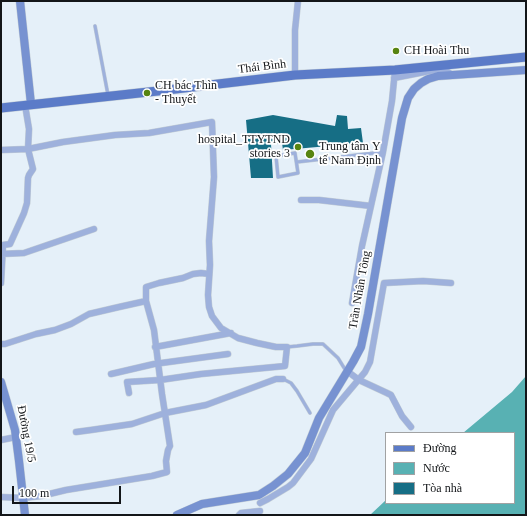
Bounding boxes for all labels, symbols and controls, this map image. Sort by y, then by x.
place label: CH Hoài Thu [404,44,469,58]
marker: CH Hoài Thu [391,46,401,56]
street label: Thái Bình [237,57,287,77]
place label: CH bác Thìn - Thuyết [155,79,217,107]
marker: CH bác Thìn - Thuyết [142,88,152,98]
place label: hospital_TTYTND stories 3 [198,133,290,161]
place label: Trung tâm Y tế Nam Định [319,140,381,168]
marker: hospital_TTYTND stories 3 [293,142,303,152]
marker: Trung tâm Y tế Nam Định [304,148,316,160]
street label: Trần Nhân Tông [346,250,374,330]
street label: Đường 19/5 [13,404,39,464]
legend [385,432,515,504]
text: Đường [423,441,457,455]
text: Nước [423,461,450,475]
scale bar [14,478,123,504]
text: Tòa nhà [423,481,462,495]
text: 100 m [19,486,49,500]

